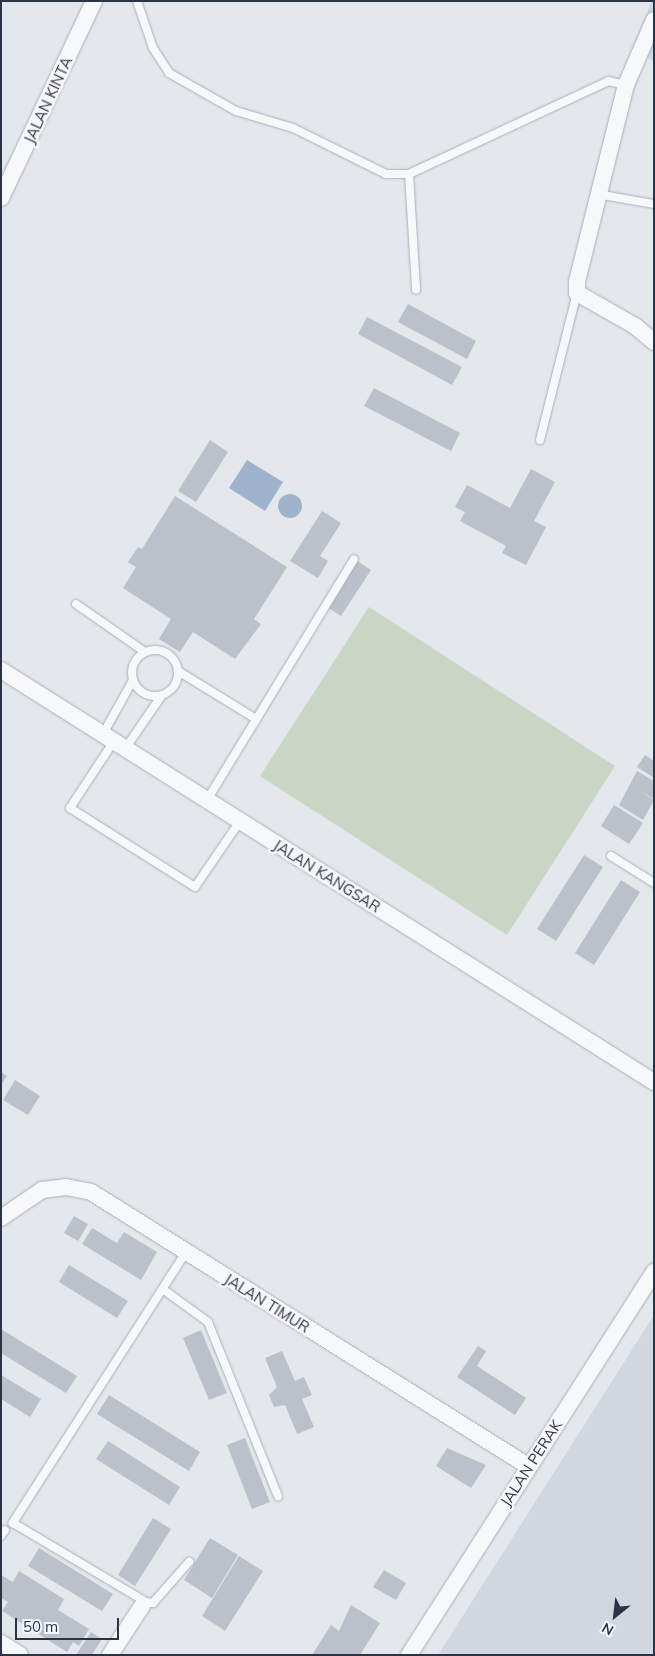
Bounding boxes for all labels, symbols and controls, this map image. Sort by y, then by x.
street label: JALAN KINTA [20,54,76,146]
street label: JALAN KANGSAR [270,836,384,916]
street label: JALAN TIMUR [221,1270,313,1336]
street label: JALAN PERAK [496,1416,566,1510]
north arrow [590,1591,640,1641]
scale bar [18,1608,121,1640]
text: 50 m [23,1617,58,1636]
text: N [599,1619,617,1640]

